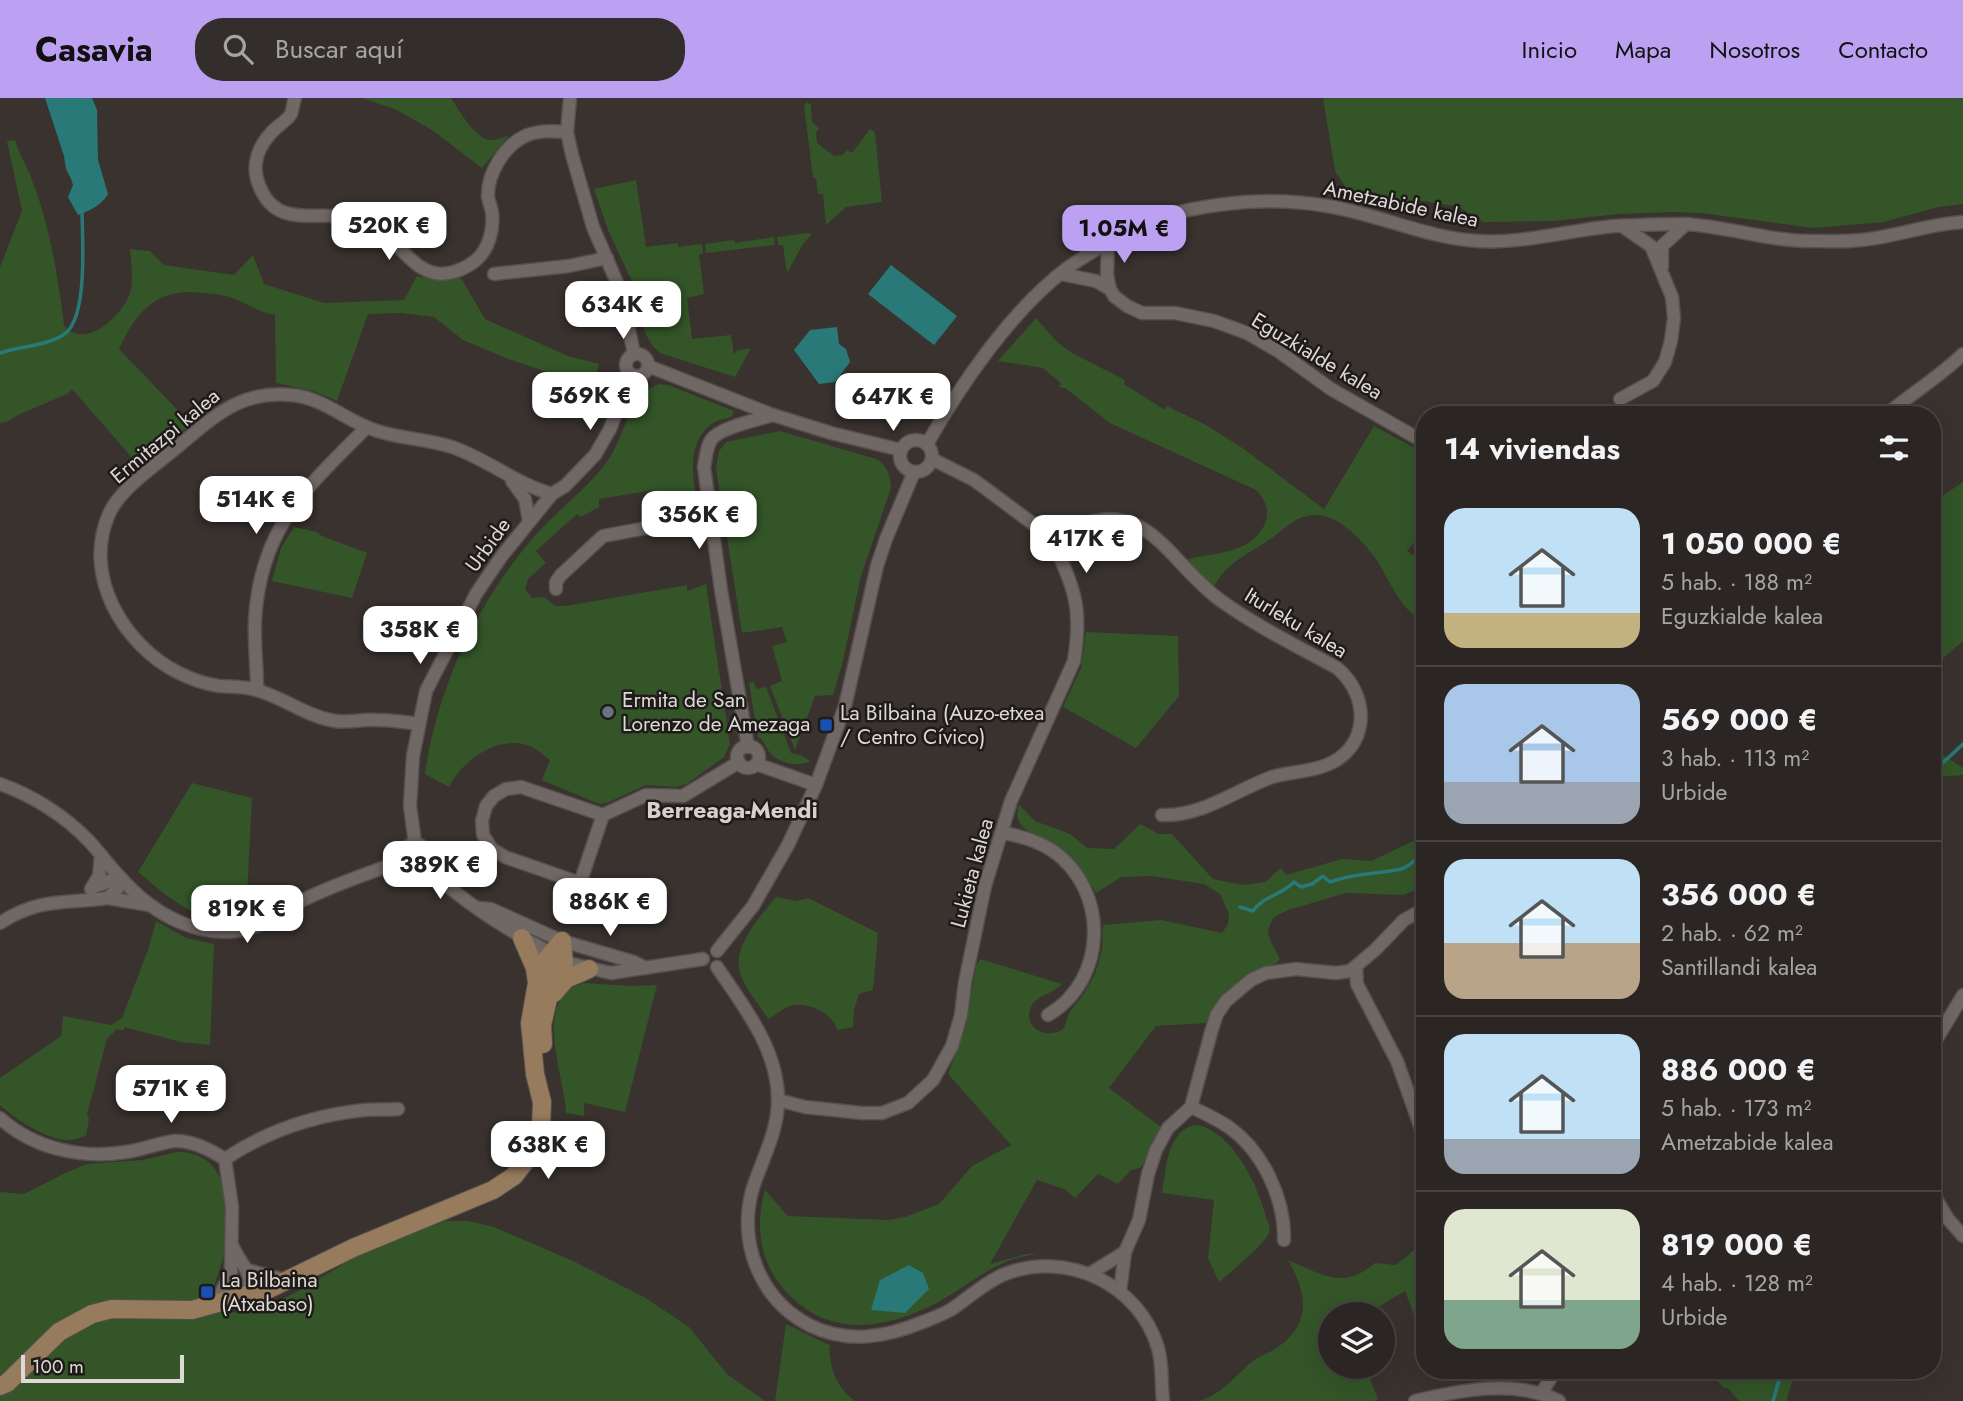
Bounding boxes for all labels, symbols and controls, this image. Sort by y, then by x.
search box [195,18,685,81]
text: Casavia [35,26,153,73]
icon: search [219,30,257,68]
text: Buscar aquí [275,30,403,68]
text: Inicio [1522,32,1577,67]
text: Mapa [1615,32,1671,67]
text: Nosotros [1709,32,1800,67]
text: Contacto [1838,32,1928,67]
street label: Ametzabide kalea [1321,173,1481,235]
pin: 520K € [332,202,446,262]
pin: 1.05M € [1059,206,1189,265]
text: 520K € [347,208,431,242]
text: 1.05M € [1078,211,1170,245]
pin: 634K € [566,282,680,341]
text: 634K € [581,287,665,321]
street label: Eguzkialde kalea [1246,305,1388,407]
pin: 569K € [533,372,647,432]
pin: 647K € [836,374,950,433]
text: 569K € [548,378,632,412]
text: 647K € [851,379,935,413]
street label: Ermitazpi kalea [104,381,226,491]
text: 14 viviendas [1444,427,1620,470]
icon: filters [1875,429,1913,467]
pin: 514K € [199,476,313,536]
text: 514K € [216,482,296,516]
pin: 356K € [642,491,756,551]
text: 356K € [658,497,740,531]
street label: Urbide [458,512,518,578]
pin: 417K € [1029,516,1143,575]
text: 417K € [1046,521,1126,555]
text: 1 050 000 € [1661,522,1842,565]
icon: home [1500,536,1584,620]
text: 5 hab. · 188 m² [1661,565,1812,599]
street label: Iturleku kalea [1239,580,1353,666]
text: Eguzkialde kalea [1661,599,1823,633]
pin: 358K € [363,606,477,666]
text: 358K € [379,612,461,646]
place label: Ermita de San Lorenzo de Amezaga [622,685,810,739]
place label: La Bilbaina (Auzo-etxea / Centro Cívico) [840,698,1044,752]
text: 569 000 € [1661,698,1818,741]
marker: Ermita de San Lorenzo de Amezaga [600,704,616,720]
icon: home [1500,712,1584,796]
marker: La Bilbaina (Auzo-etxea / Centro Cívico) [818,717,834,733]
text: 3 hab. · 113 m² [1661,741,1809,775]
text: Urbide [1661,775,1727,809]
district label: Berreaga-Mendi [646,793,818,827]
street label: Lukieta kalea [943,815,1001,931]
pin: 389K € [383,842,497,901]
text: 389K € [399,847,481,881]
text: 356 000 € [1661,873,1816,916]
pin: 886K € [553,878,667,938]
text: 886K € [569,884,651,918]
pin: 819K € [190,886,304,945]
icon: home [1500,887,1584,971]
text: 819K € [207,891,287,925]
text: 2 hab. · 62 m² [1661,916,1803,950]
text: Santillandi kalea [1661,950,1817,984]
text: 886 000 € [1661,1048,1816,1091]
icon: home [1500,1062,1584,1146]
pin: 571K € [114,1066,228,1125]
text: 571K € [132,1071,210,1105]
text: 5 hab. · 173 m² [1661,1091,1811,1125]
pin: 638K € [491,1122,605,1181]
text: Ametzabide kalea [1661,1125,1833,1159]
text: 638K € [507,1127,589,1161]
text: 819 000 € [1661,1223,1812,1266]
icon: home [1500,1237,1584,1321]
place label: La Bilbaina (Atxabaso) [221,1265,318,1319]
text: 4 hab. · 128 m² [1661,1266,1813,1300]
marker: La Bilbaina (Atxabaso) [199,1284,215,1300]
text: Urbide [1661,1300,1727,1334]
map controls [1318,1302,1395,1379]
button: layers [1318,1302,1395,1379]
scale bar [21,1352,184,1384]
text: 100 m [32,1353,84,1380]

